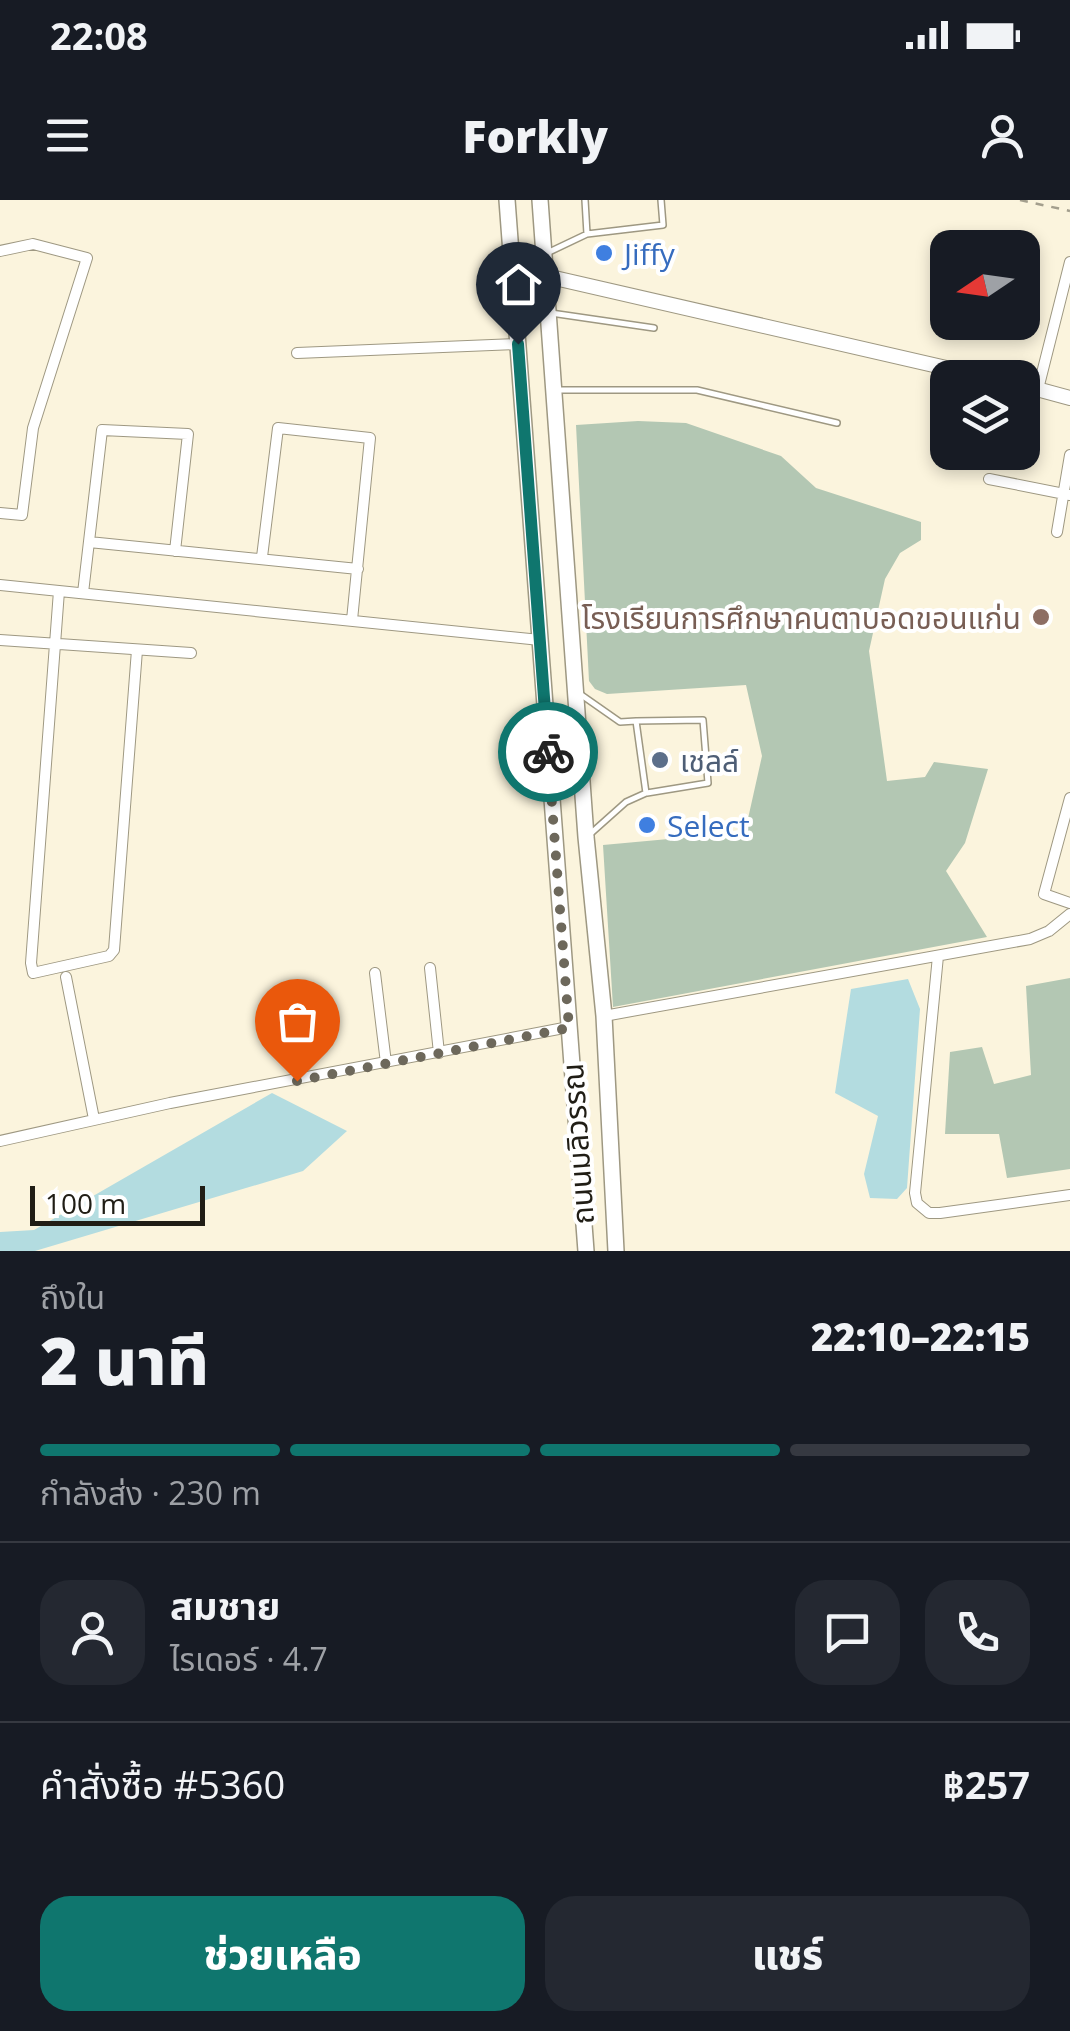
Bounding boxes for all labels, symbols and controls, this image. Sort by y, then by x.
text: 22:08 [50,9,148,61]
text: Forkly [462,105,608,166]
icon: menu [40,108,95,163]
icon: person [975,108,1030,163]
north arrow [930,230,1040,340]
map controls [930,230,1040,470]
place label: Jiffy [621,233,676,274]
pin [476,242,561,345]
marker: Jiffy [593,242,615,264]
icon: home [491,257,546,312]
button: layers [930,360,1040,470]
place label: โรงเรียนการศึกษาคนตาบอดขอนแก่น [582,597,1021,638]
marker: โรงเรียนการศึกษาคนตาบอดขอนแก่น [1030,606,1052,628]
courier [498,702,598,802]
icon: bike [521,725,576,780]
place label: เชลล์ [680,740,739,781]
marker: เชลล์ [649,749,671,771]
place label: Select [667,805,750,846]
marker: Select [636,814,658,836]
pin [255,979,340,1082]
icon: bag [270,994,325,1049]
street label: ถนนมลิวรรณ [551,1062,603,1226]
scale bar [30,1181,205,1226]
text: 100 m [45,1184,126,1222]
text: ถึงใน [40,1275,105,1318]
text: 22:10–22:15 [811,1310,1030,1362]
text: 2 นาที [40,1316,209,1404]
text: กำลังส่ง · 230 m [40,1471,261,1514]
text: สมชาย [170,1579,280,1631]
button: person [40,1580,145,1685]
button: chat [795,1580,900,1685]
button: phone [925,1580,1030,1685]
text: ไรเดอร์ · 4.7 [170,1637,328,1680]
text: คำสั่งซื้อ #5360 [40,1758,285,1810]
text: ฿257 [943,1758,1030,1810]
button: ช่วยเหลือ [40,1896,525,2011]
button: แชร์ [545,1896,1030,2011]

